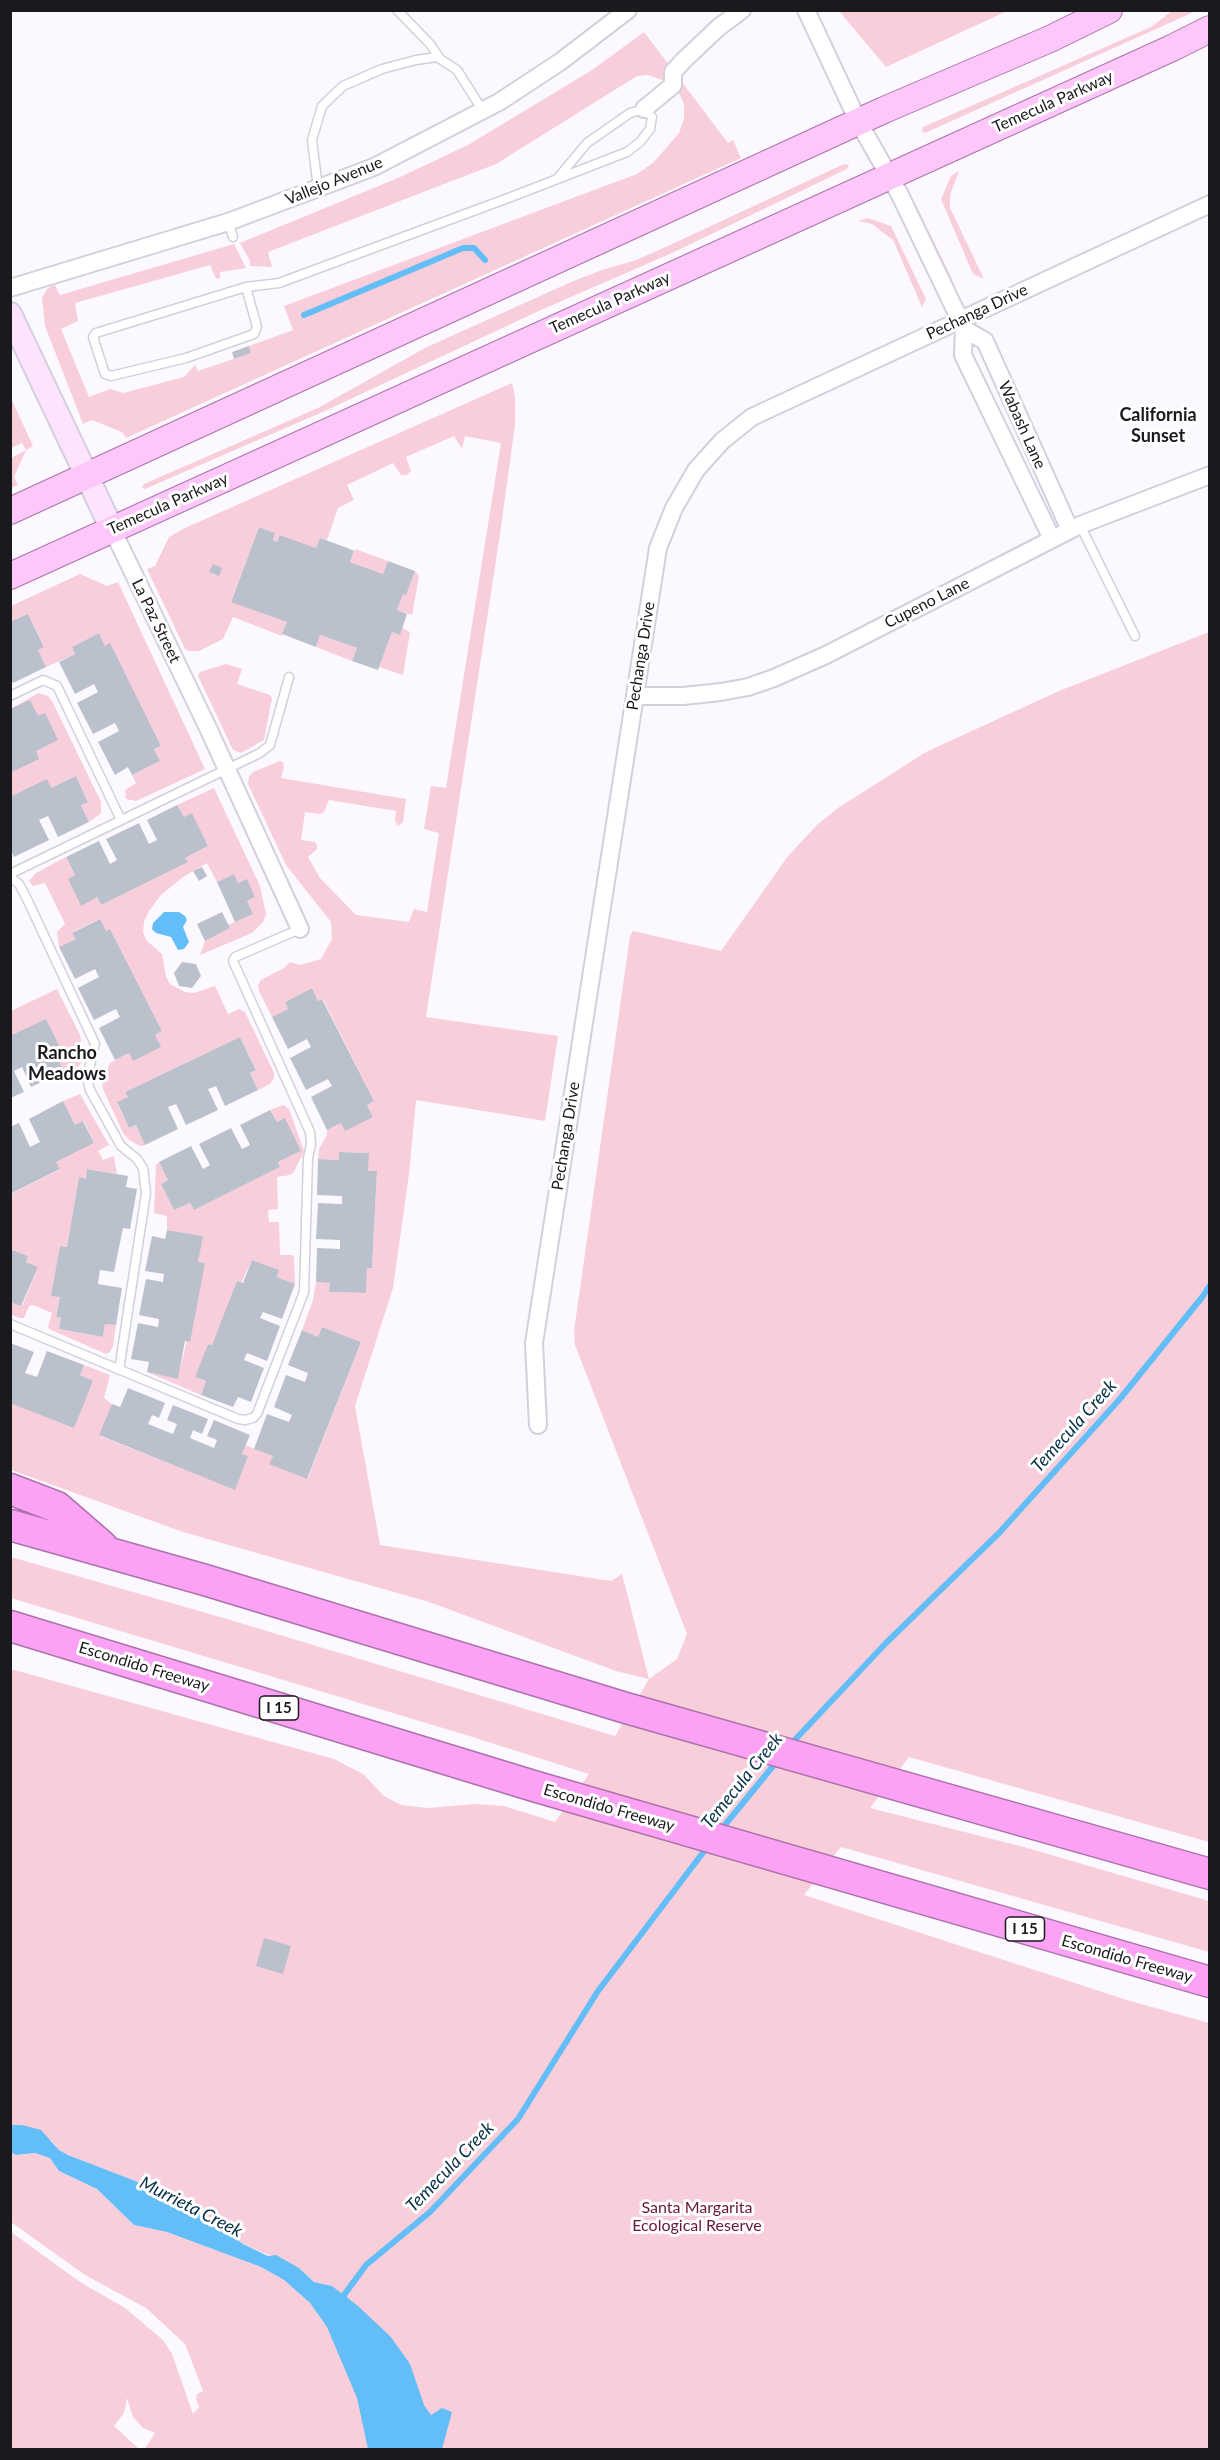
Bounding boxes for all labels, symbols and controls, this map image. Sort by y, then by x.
street label: Temecula Parkway [990,67,1116,137]
street label: Vallejo Avenue [282,153,386,209]
street label: Temecula Parkway [547,268,673,338]
street label: Pechanga Drive [923,280,1031,344]
street label: Wabash Lane [994,378,1050,472]
district label: California Sunset [1119,404,1197,446]
street label: Temecula Parkway [105,469,231,539]
street label: Cupeno Lane [881,573,973,633]
street label: La Paz Street [127,576,185,666]
street label: Pechanga Drive [623,600,659,712]
district label: Rancho Meadows [28,1042,106,1084]
street label: Pechanga Drive [548,1080,584,1192]
water label: Temecula Creek [1027,1375,1121,1477]
street label: Escondido Freeway [76,1638,212,1696]
road number: I 15 [260,1696,298,1720]
water label: Temecula Creek [697,1729,787,1833]
street label: Escondido Freeway [541,1780,677,1836]
road number: I 15 [1006,1917,1044,1941]
street label: Escondido Freeway [1059,1931,1195,1987]
water label: Temecula Creek [402,2117,498,2217]
water label: Murrieta Creek [136,2172,246,2242]
park label: Santa Margarita Ecological Reserve [632,2198,762,2236]

